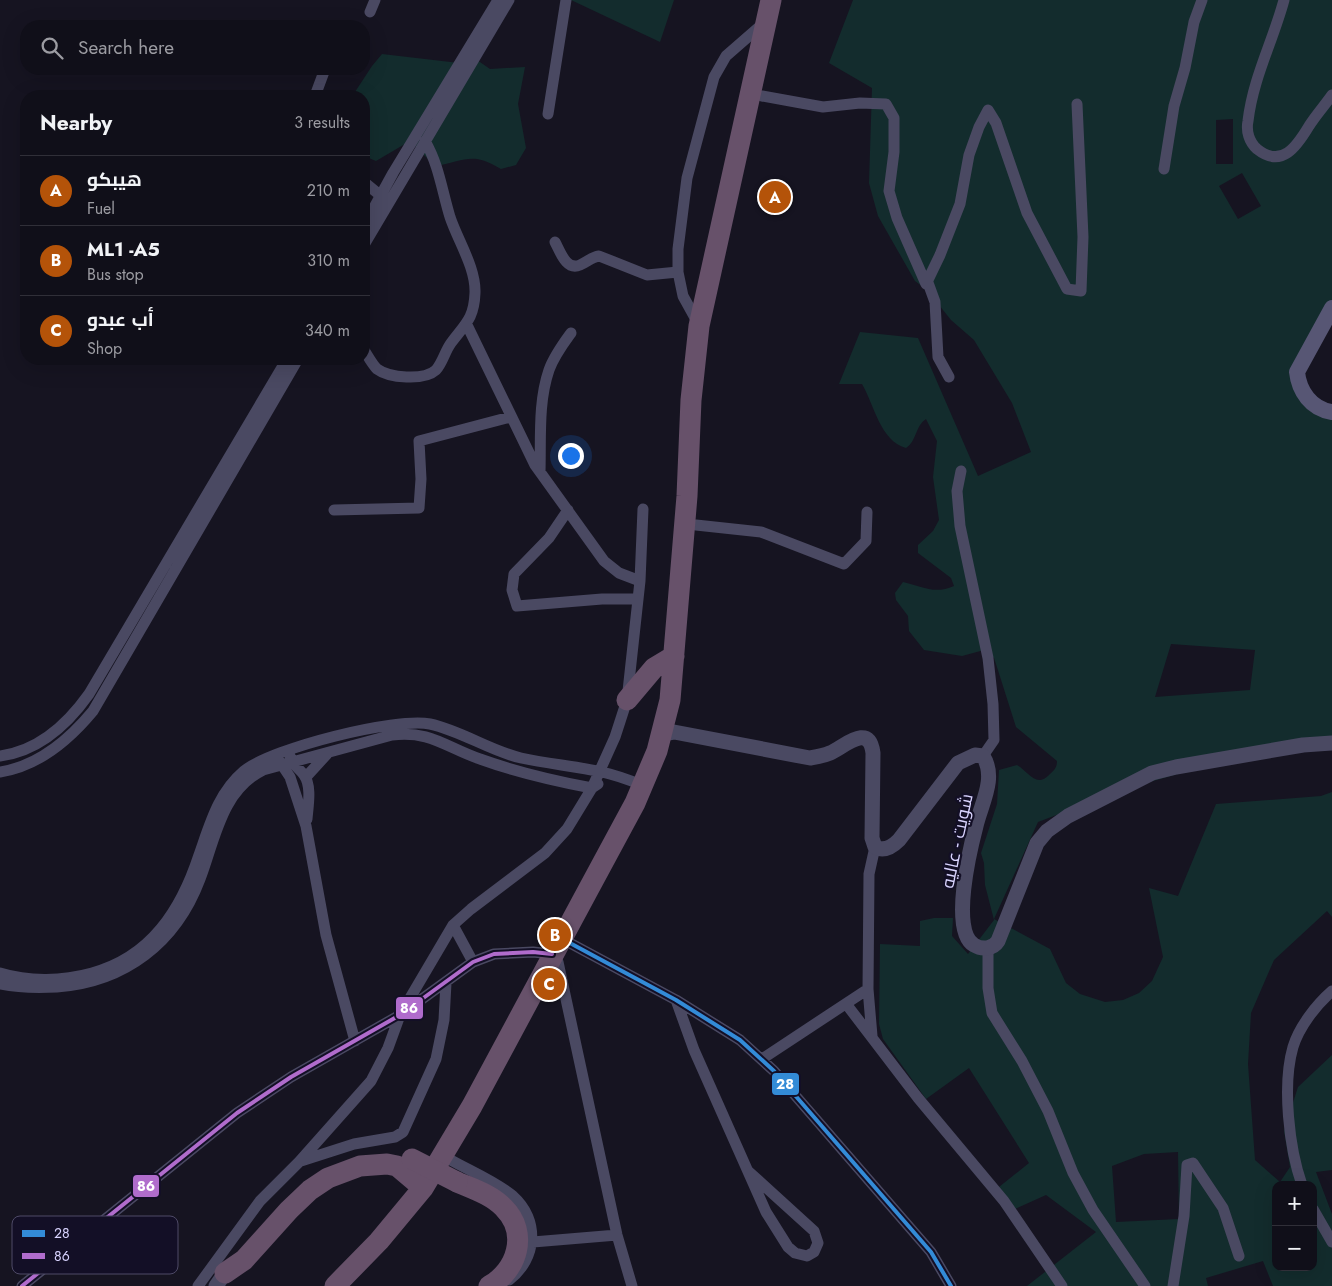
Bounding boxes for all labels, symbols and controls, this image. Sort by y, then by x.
search box [20,20,370,75]
icon: search [38,34,66,62]
text: Search here [78,34,174,61]
text: Nearby [40,108,112,138]
text: 3 results [294,111,350,134]
text: هيبكو [87,166,142,193]
pin: A [759,178,791,216]
text: A [50,179,62,202]
text: 210 m [307,179,350,202]
text: Fuel [87,197,115,220]
text: ML1 -A5 [87,236,160,263]
text: B [51,249,61,272]
text: 310 m [307,249,350,272]
text: Bus stop [87,263,144,286]
text: أب عبدو [87,306,154,333]
text: C [50,319,62,342]
text: 340 m [305,319,350,342]
text: Shop [87,337,122,360]
your location [558,443,584,469]
street label: شويت - عاليه [934,791,980,891]
pin: B [539,916,571,954]
pin: C [533,965,565,1003]
line badge: 86 [395,996,424,1020]
text: 86 [400,998,418,1018]
line badge: 28 [771,1072,800,1096]
text: 28 [776,1074,794,1094]
line badge: 86 [132,1174,160,1198]
text: 86 [137,1176,155,1196]
map controls [1272,1181,1317,1271]
button: + [1272,1181,1317,1226]
legend [12,1216,178,1274]
text: 28 [54,1223,70,1243]
button: − [1272,1226,1317,1271]
text: 86 [54,1246,70,1266]

